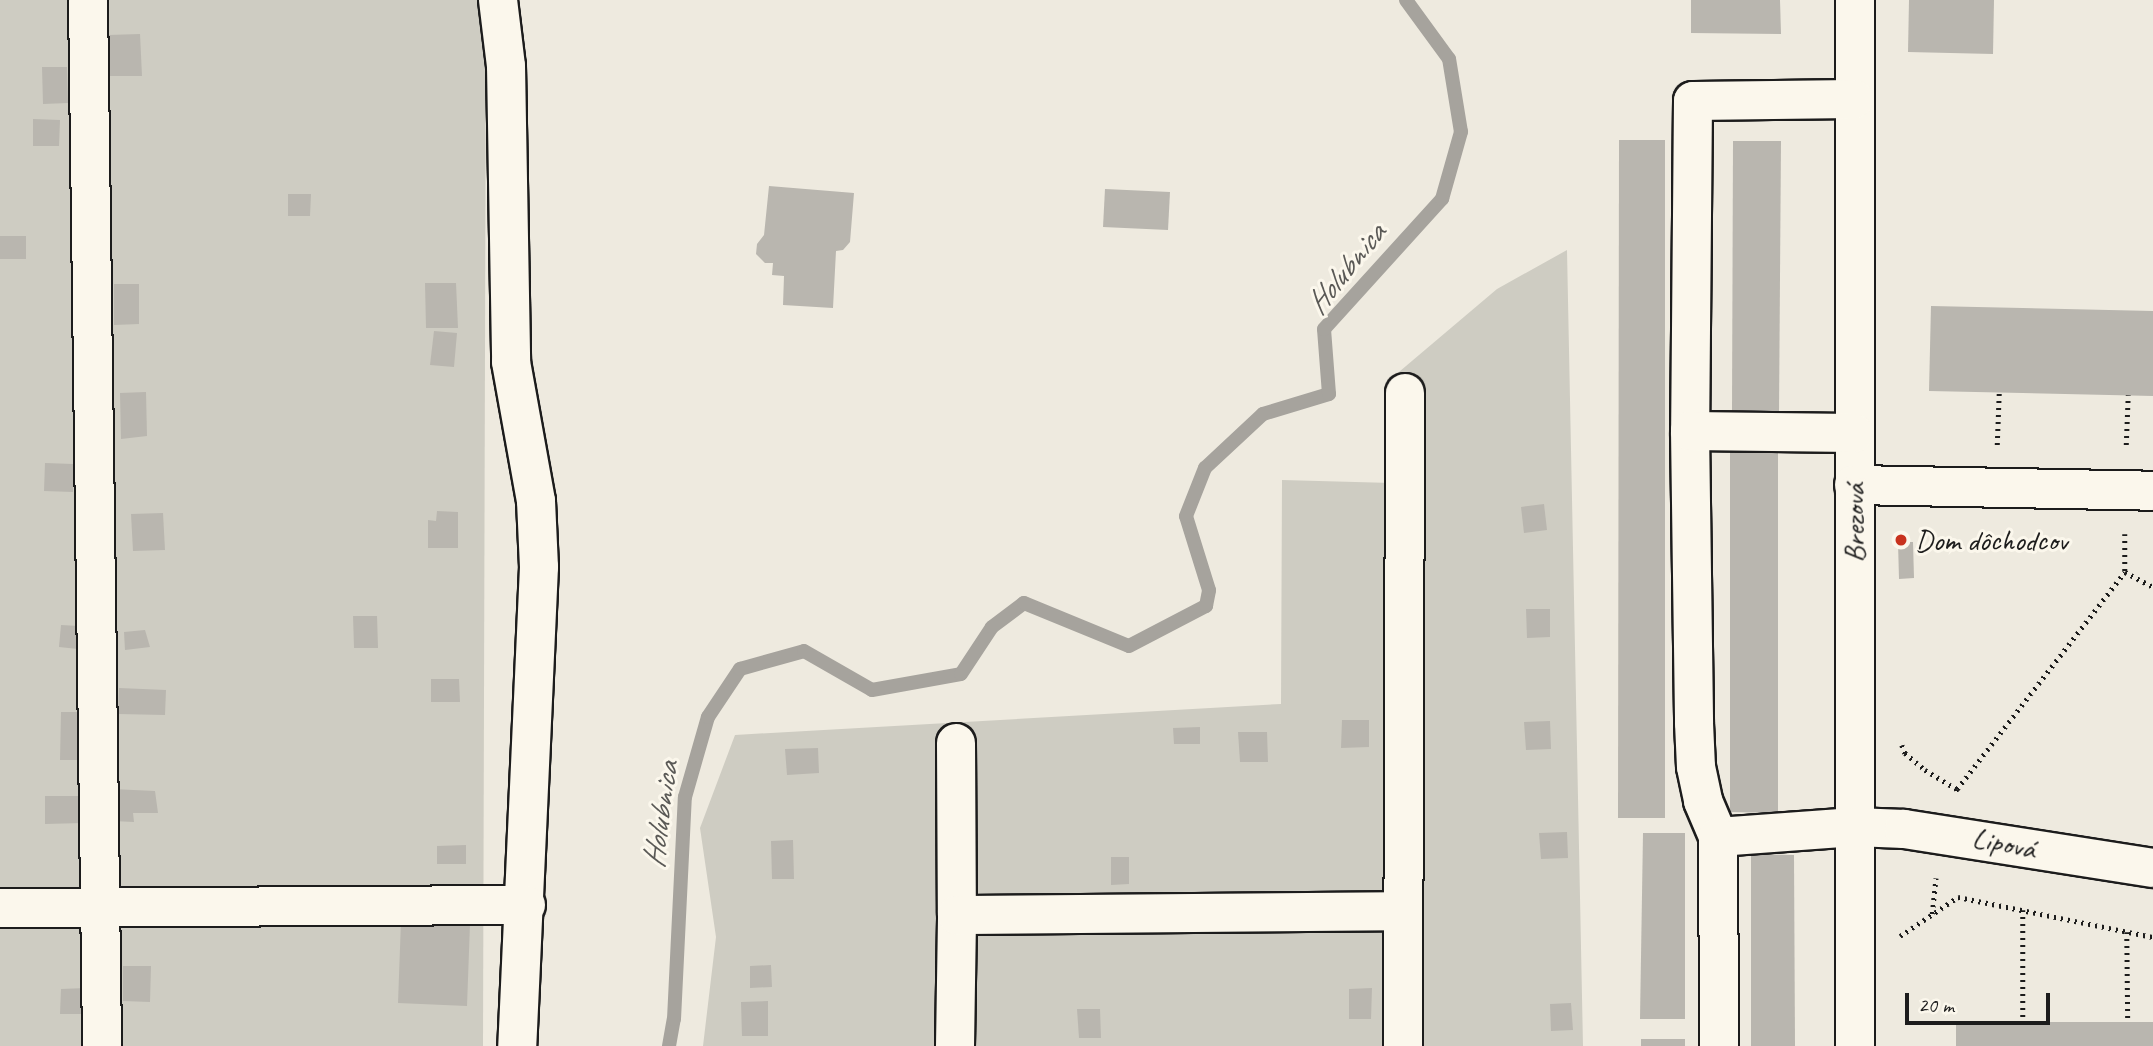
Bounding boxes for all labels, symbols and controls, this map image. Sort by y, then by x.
water label: Holubnica [1298,216,1394,322]
street label: Brezová [1836,483,1872,563]
place label: Dom dôchodcov [1915,522,2067,558]
marker: Dom dôchodcov [1893,532,1909,548]
water label: Holubnica [635,760,687,870]
street label: Lipová [1970,820,2038,866]
scale bar [1908,979,2053,1023]
text: 20 m [1918,992,1954,1018]

